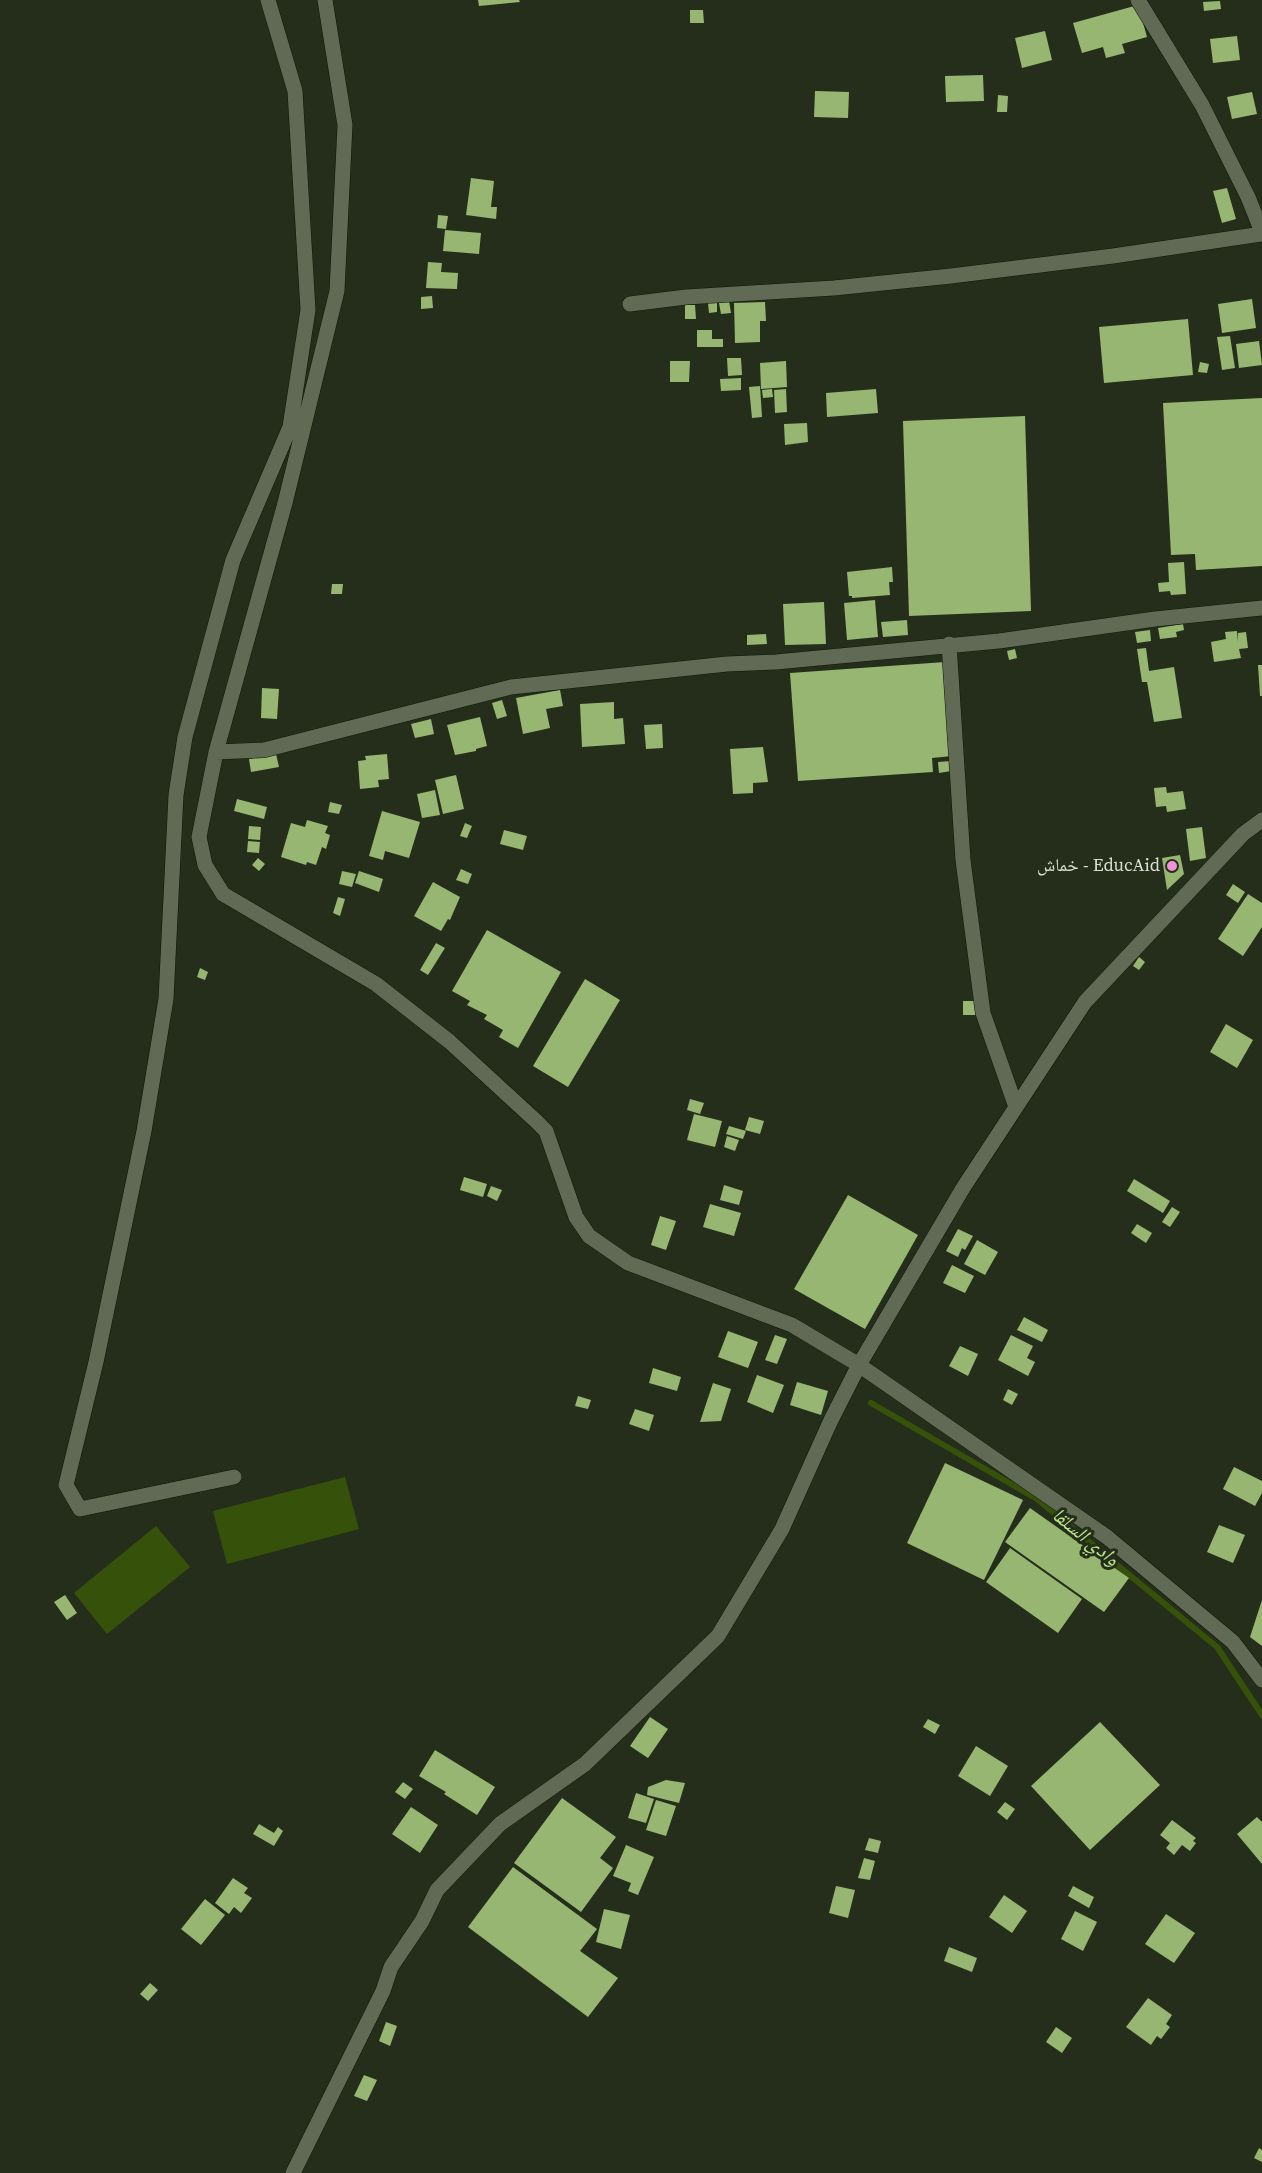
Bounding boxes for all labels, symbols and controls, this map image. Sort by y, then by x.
place label: خماش - EducAid [1037,855,1160,877]
marker: خماش - EducAid [1165,859,1179,873]
water label: وادي السلقا [1047,1504,1123,1572]

